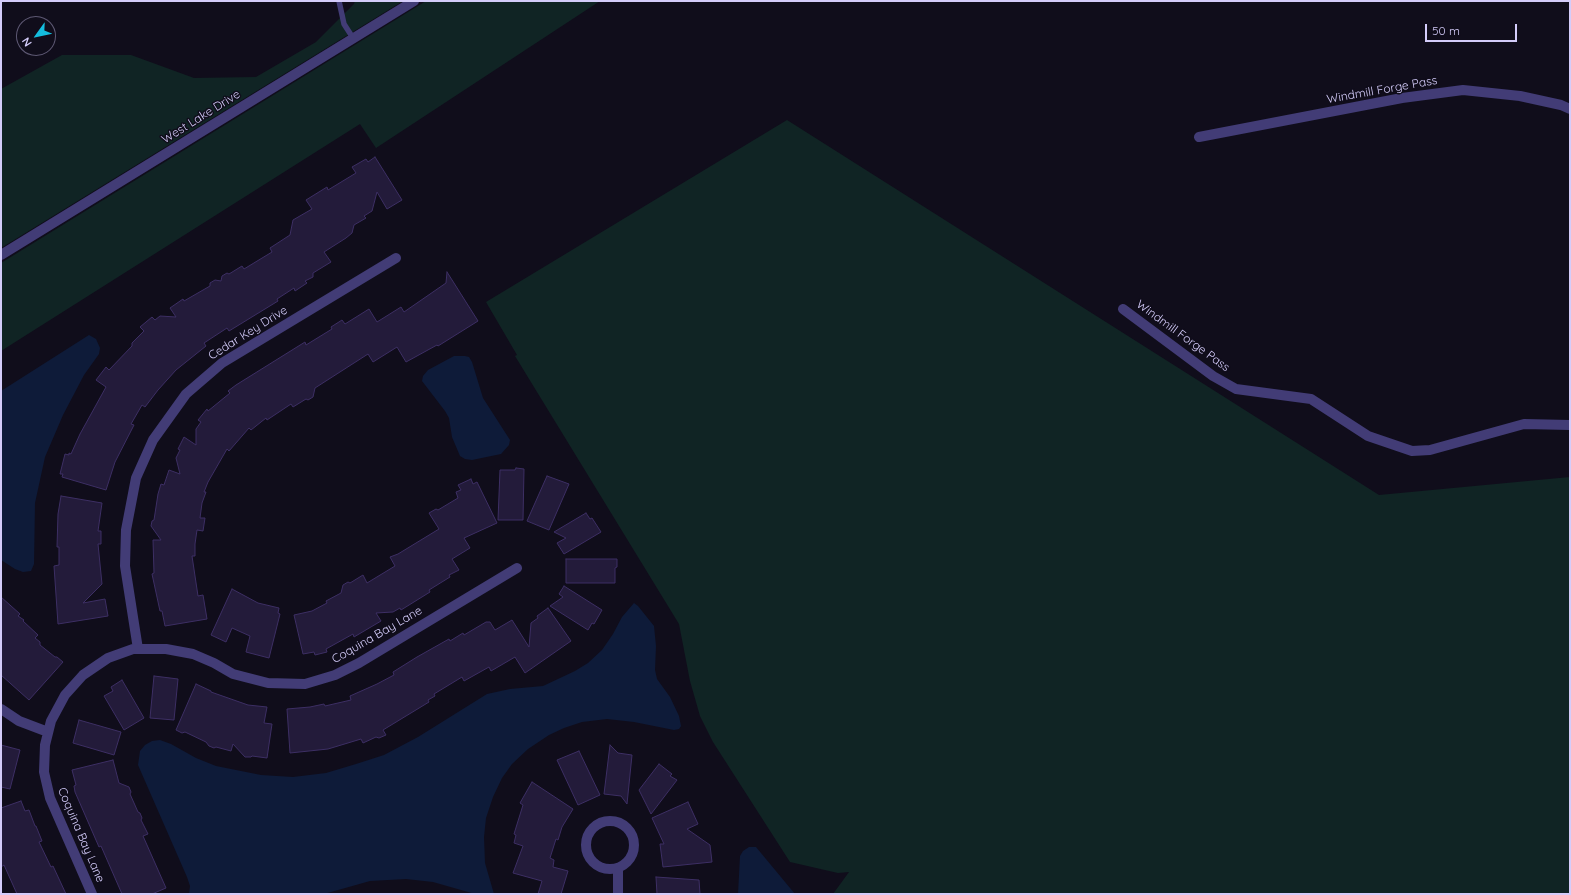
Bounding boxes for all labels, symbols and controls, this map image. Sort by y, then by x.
north arrow [16,16,56,56]
scale bar [1427,16,1519,42]
text: 50 m [1432,23,1460,38]
text: N [19,35,35,49]
street label: Windmill Forge Pass [1326,73,1438,107]
street label: West Lake Drive [159,87,243,147]
street label: Windmill Forge Pass [1134,297,1232,375]
street label: Cedar Key Drive [206,303,290,363]
street label: Coquina Bay Lane [329,603,425,667]
street label: Coquina Bay Lane [54,785,108,885]

